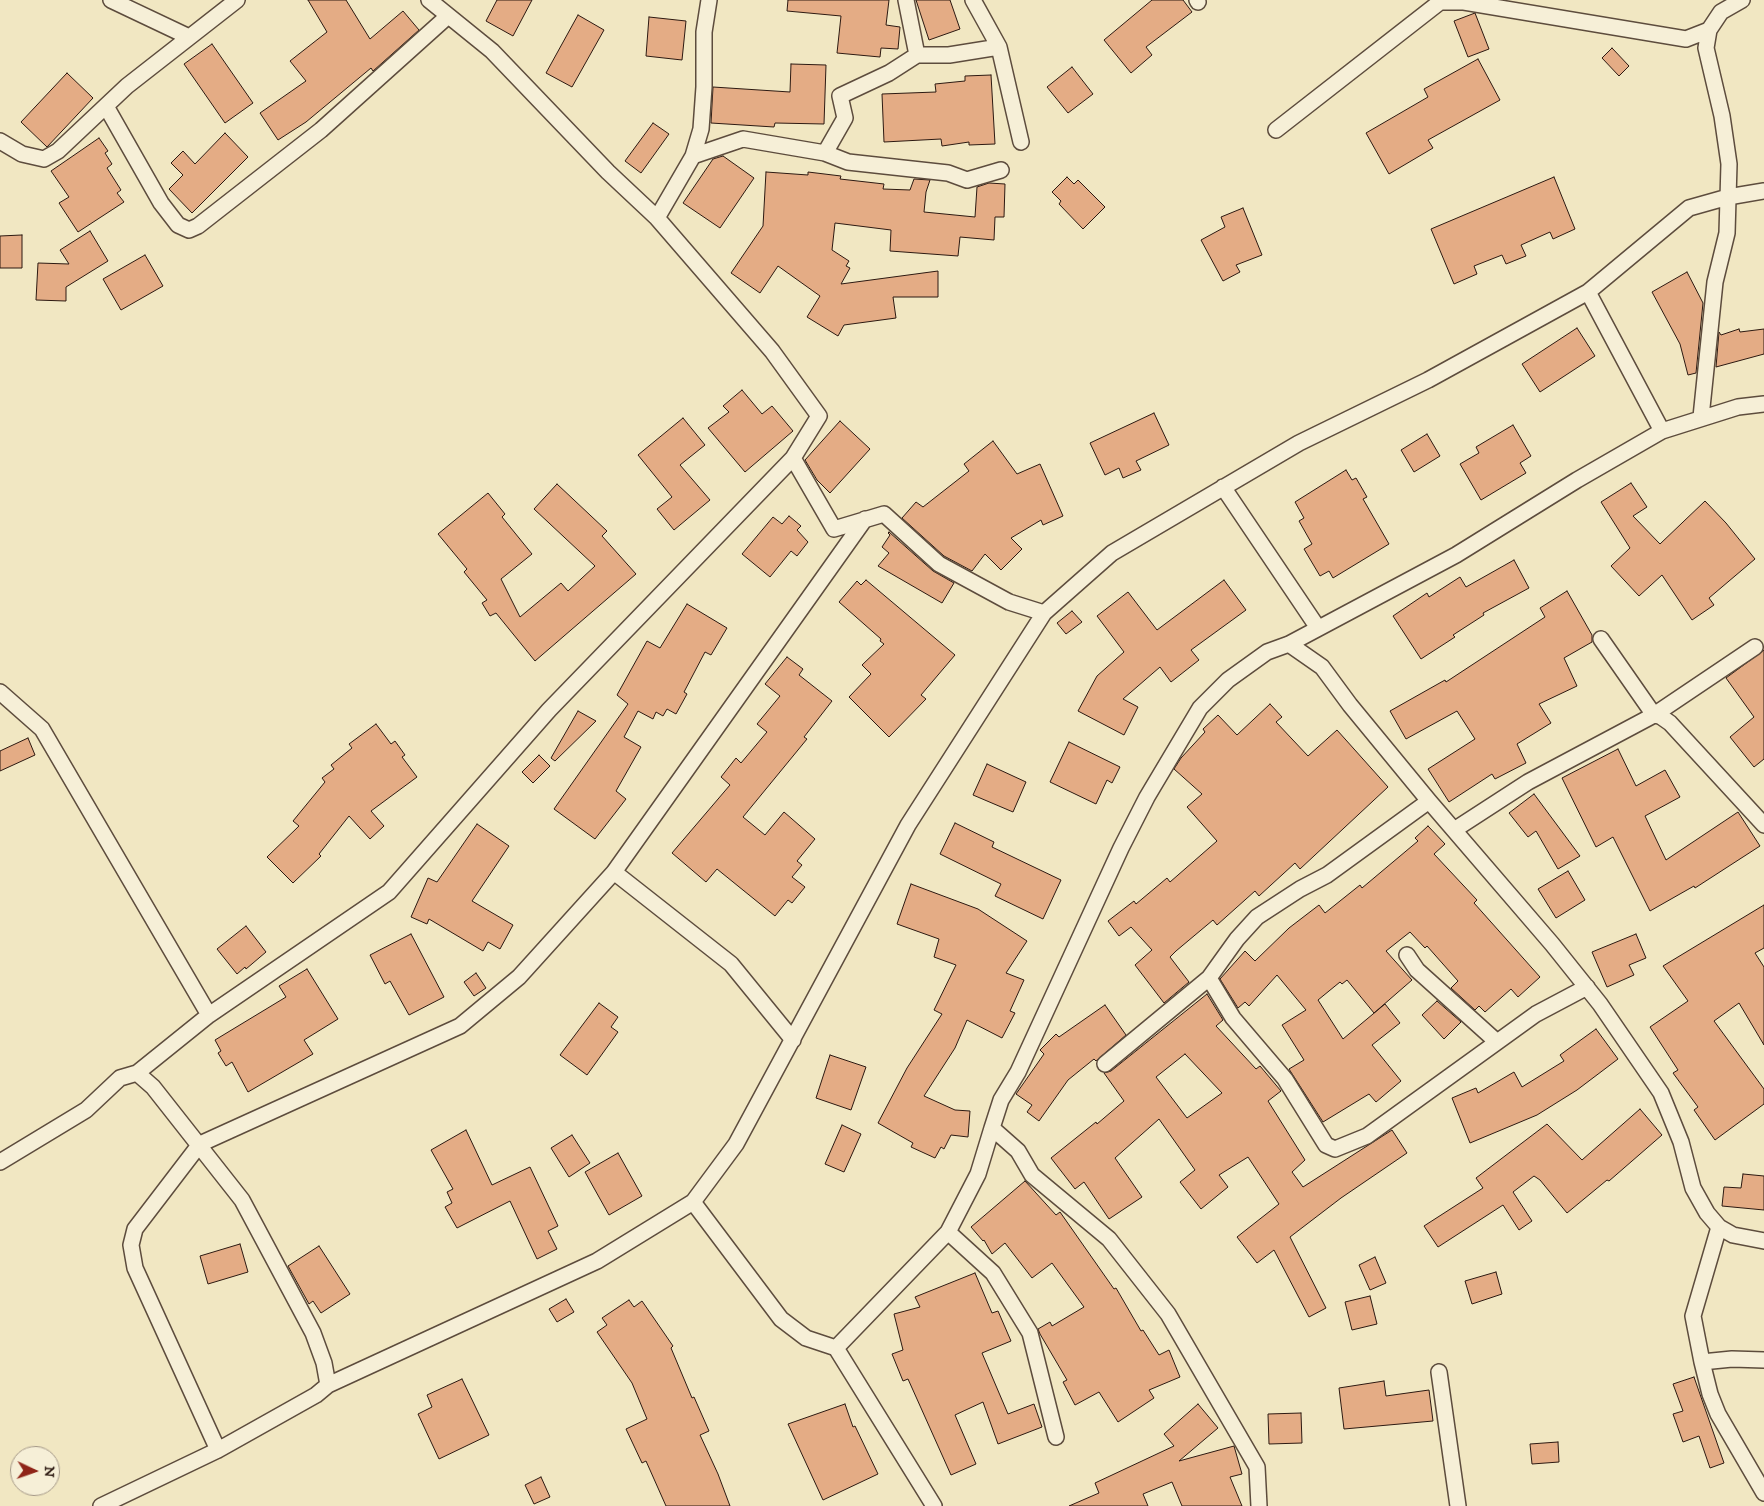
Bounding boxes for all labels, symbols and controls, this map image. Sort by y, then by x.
north arrow [10,1446,60,1496]
text: N [40,1466,58,1478]

